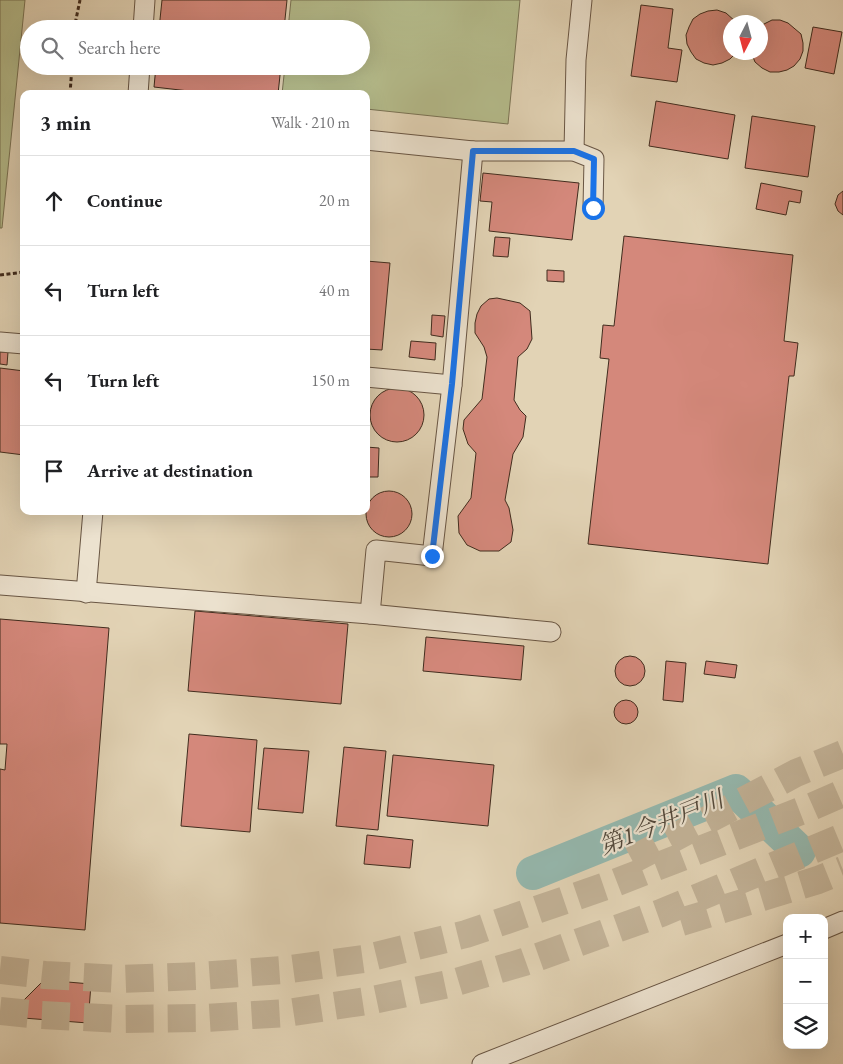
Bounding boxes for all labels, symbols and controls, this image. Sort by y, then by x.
north arrow [723,15,768,60]
search box [20,20,370,75]
icon: search [38,34,66,62]
text: Search here [78,35,160,60]
text: 3 min [40,109,91,136]
text: Walk · 210 m [271,112,350,133]
icon: ahead [40,187,68,215]
text: Continue [87,188,162,213]
text: 20 m [319,190,350,211]
route start [582,197,605,220]
icon: left [40,277,68,305]
text: Turn left [87,278,159,303]
text: 40 m [319,280,350,301]
icon: left [40,367,68,395]
text: Turn left [87,368,159,393]
text: 150 m [311,370,350,391]
icon: arrive [40,457,68,485]
text: Arrive at destination [87,458,253,483]
route end [421,545,444,568]
water label: 第1今井戸川 [594,782,731,861]
map controls [783,914,828,1049]
button: + [783,914,828,959]
button: − [783,959,828,1004]
button: layers [783,1004,828,1049]

